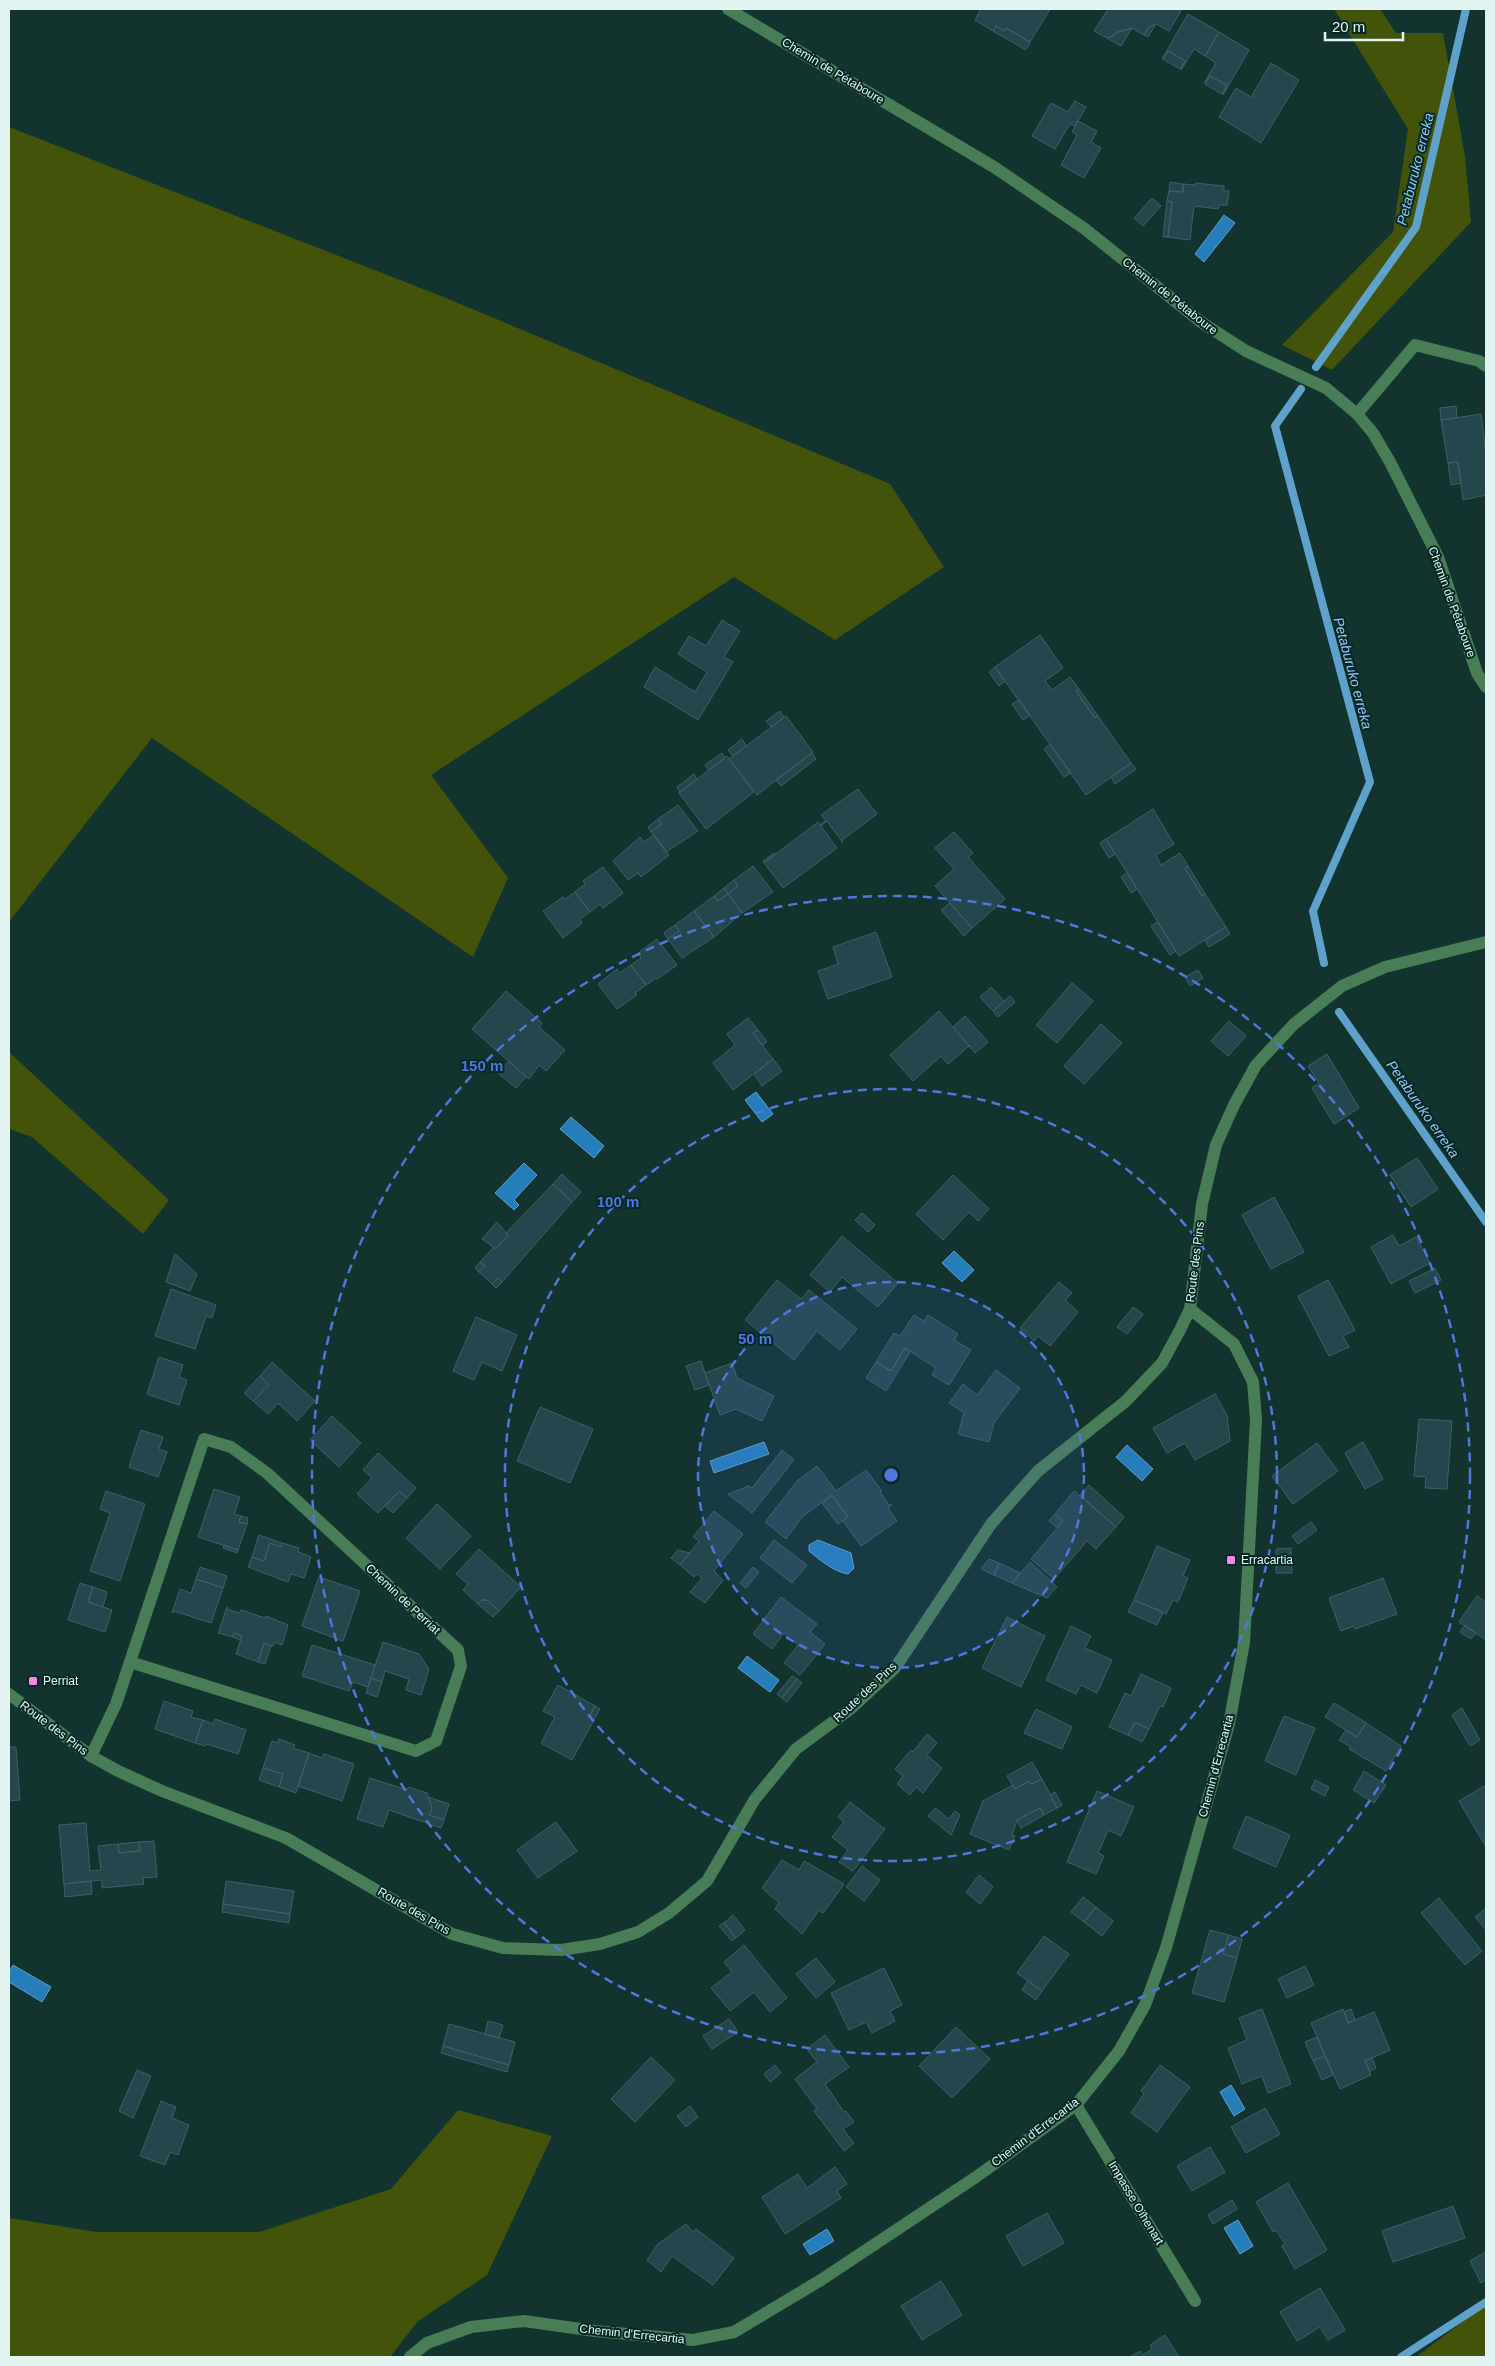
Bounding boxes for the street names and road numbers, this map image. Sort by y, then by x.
street label: Chemin de Pétaboure [779,35,887,107]
street label: Chemin de Pétaboure [1120,255,1221,338]
street label: Chemin de Pétaboure [1425,545,1479,660]
street label: Route des Pins [1183,1221,1207,1303]
street label: Chemin de Perriat [363,1561,444,1638]
street label: Route des Pins [830,1659,900,1725]
street label: Route des Pins [17,1698,91,1758]
street label: Chemin d'Errecartia [1196,1713,1237,1819]
street label: Route des Pins [375,1885,453,1937]
street label: Chemin d'Errecartia [989,2094,1082,2169]
street label: Impasse Oïhenart [1105,2159,1167,2248]
street label: Chemin d'Errecartia [579,2322,686,2347]

